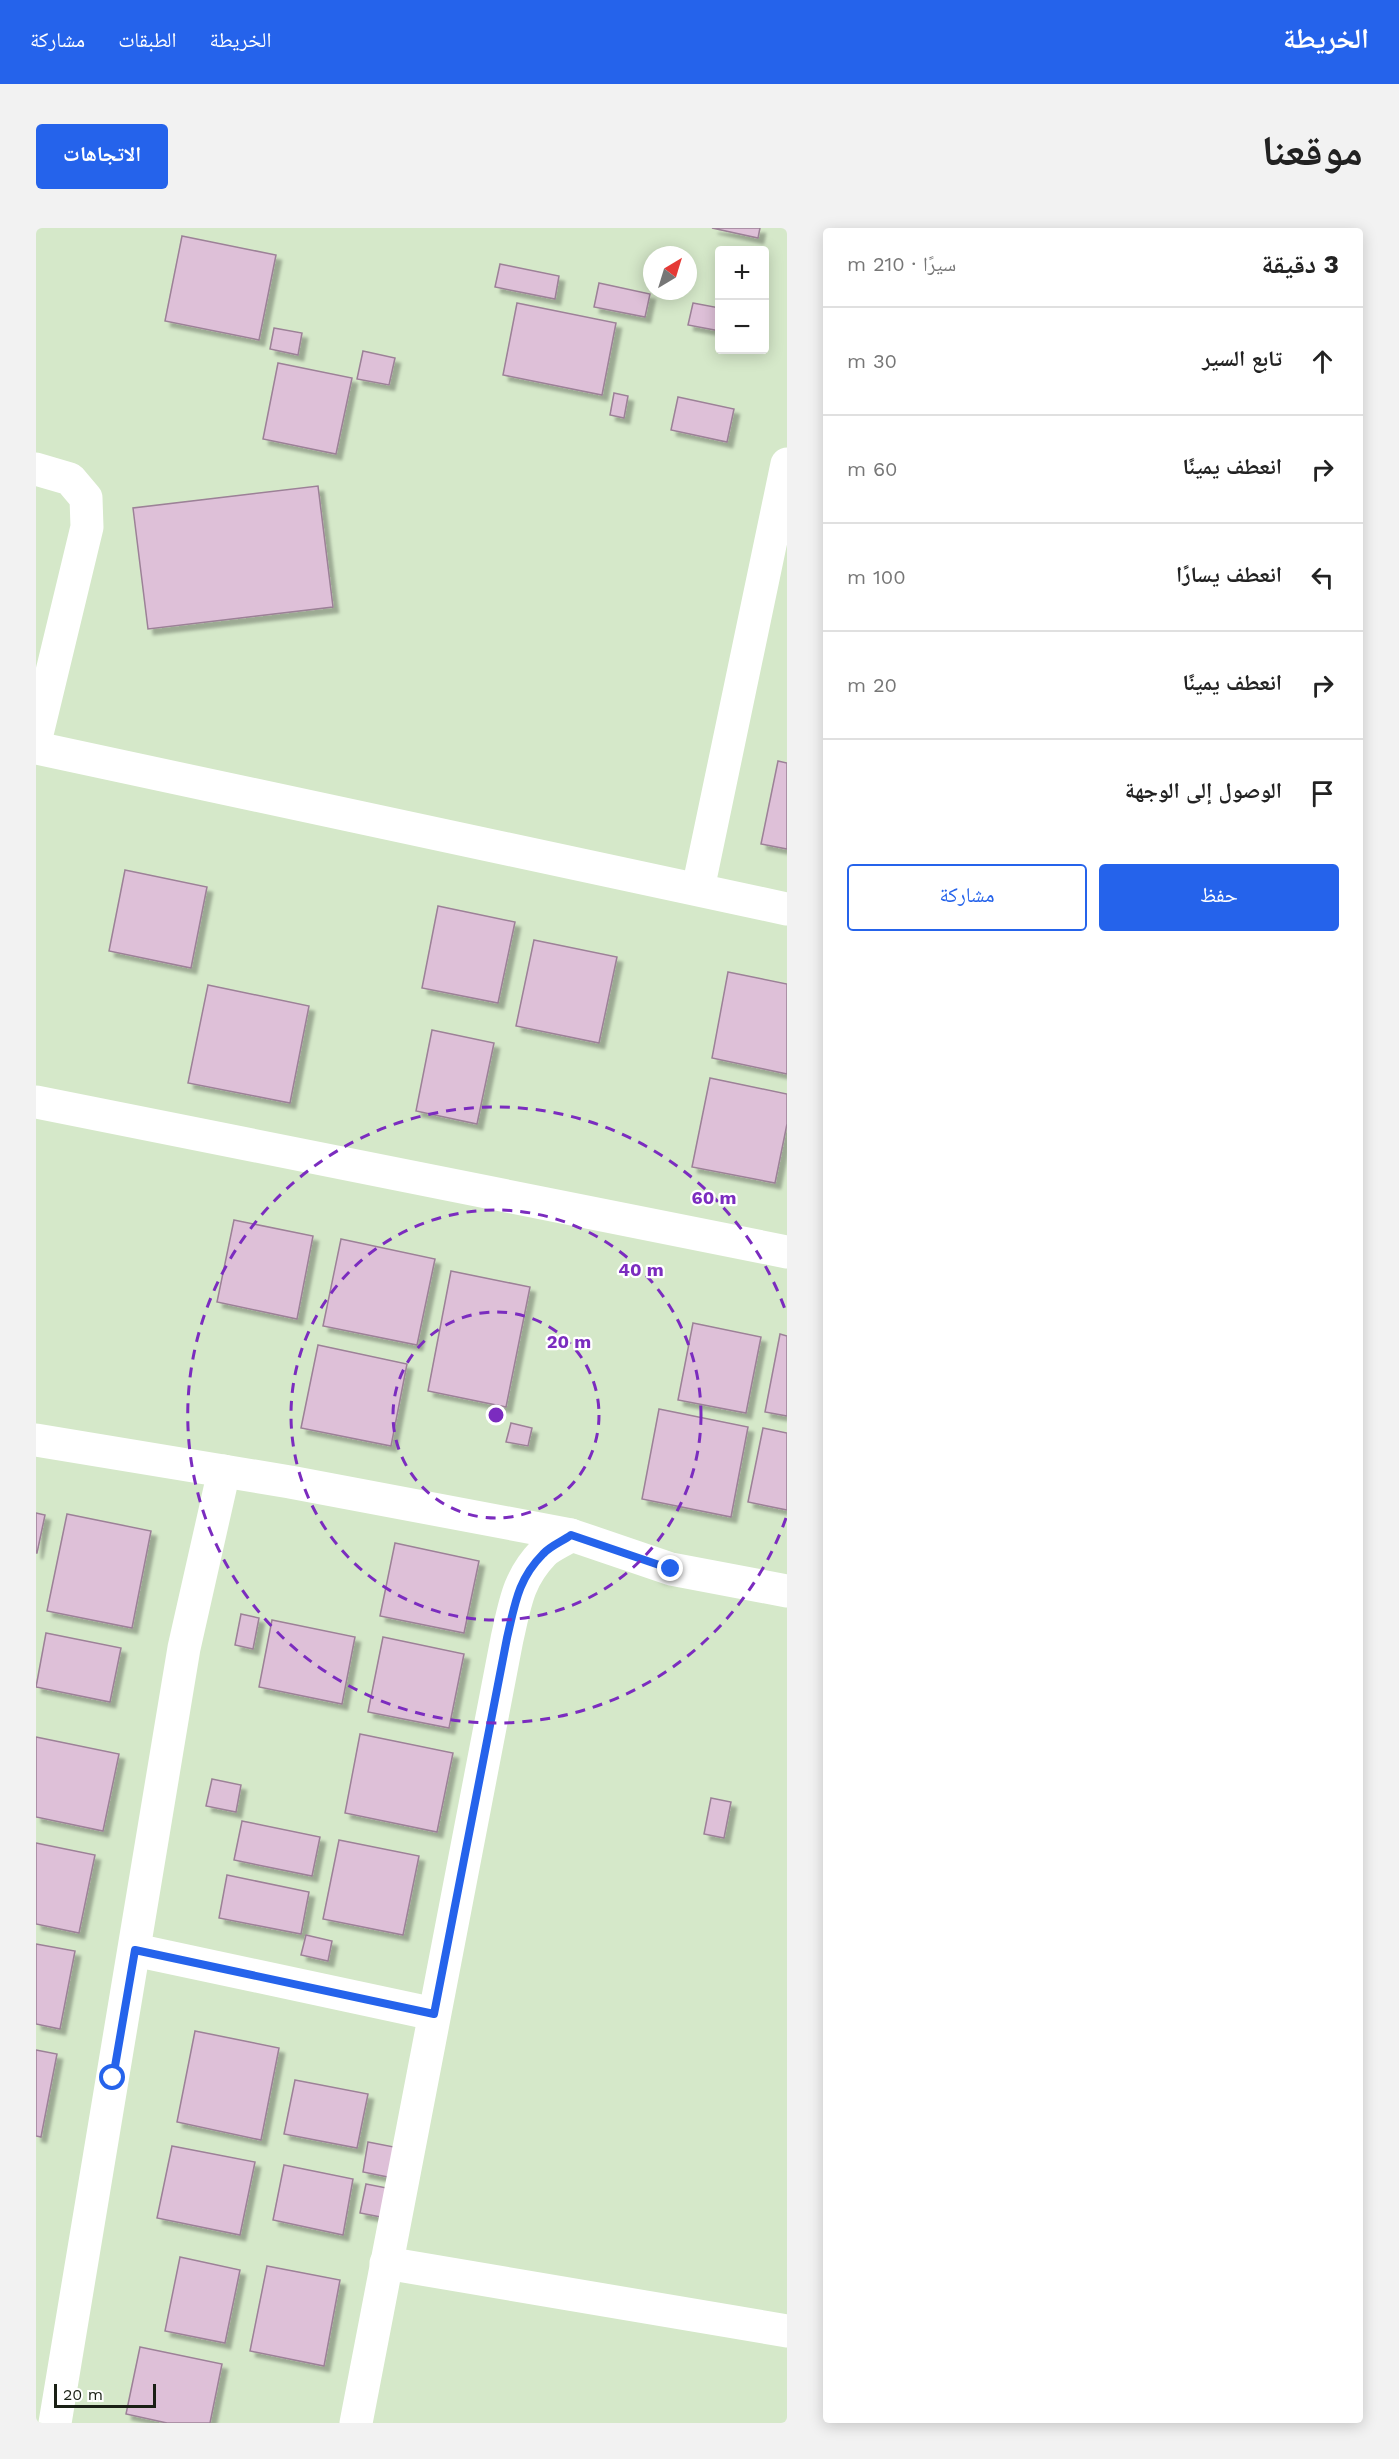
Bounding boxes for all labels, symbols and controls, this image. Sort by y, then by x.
text: الخريطة [1283,22,1369,55]
text: مشاركة [30,27,85,52]
text: الطبقات [118,27,177,52]
text: الخريطة [210,27,271,52]
button: الاتجاهات [36,124,168,189]
text: موقعنا [1262,126,1363,175]
north arrow [643,246,697,300]
map controls [715,246,769,354]
button: + [715,246,769,300]
text: 3 دقيقة [1262,249,1339,279]
text: سيرًا · 210 m [847,252,956,276]
button: − [715,300,769,354]
icon: ahead [1306,345,1339,378]
text: تابع السير [1202,346,1282,371]
text: 30 m [847,349,897,373]
icon: right [1306,453,1339,486]
text: انعطف يمينًا [1182,454,1282,479]
text: 60 m [847,457,898,481]
icon: left [1306,561,1339,594]
text: انعطف يسارًا [1176,562,1282,587]
text: 100 m [847,565,906,589]
icon: right [1306,669,1339,702]
text: انعطف يمينًا [1182,670,1282,695]
text: 20 m [847,673,897,697]
icon: arrive [1306,777,1339,810]
text: الوصول إلى الوجهة [1125,778,1282,803]
button: مشاركة [847,864,1087,931]
button: حفظ [1099,864,1339,931]
text: 60 m [692,1187,736,1208]
text: 40 m [618,1259,664,1280]
text: 20 m [547,1331,591,1352]
centre of rings [486,1405,506,1425]
route end [657,1555,683,1581]
route start [99,2064,125,2090]
scale bar [54,2381,156,2408]
text: 20 m [63,2385,103,2404]

